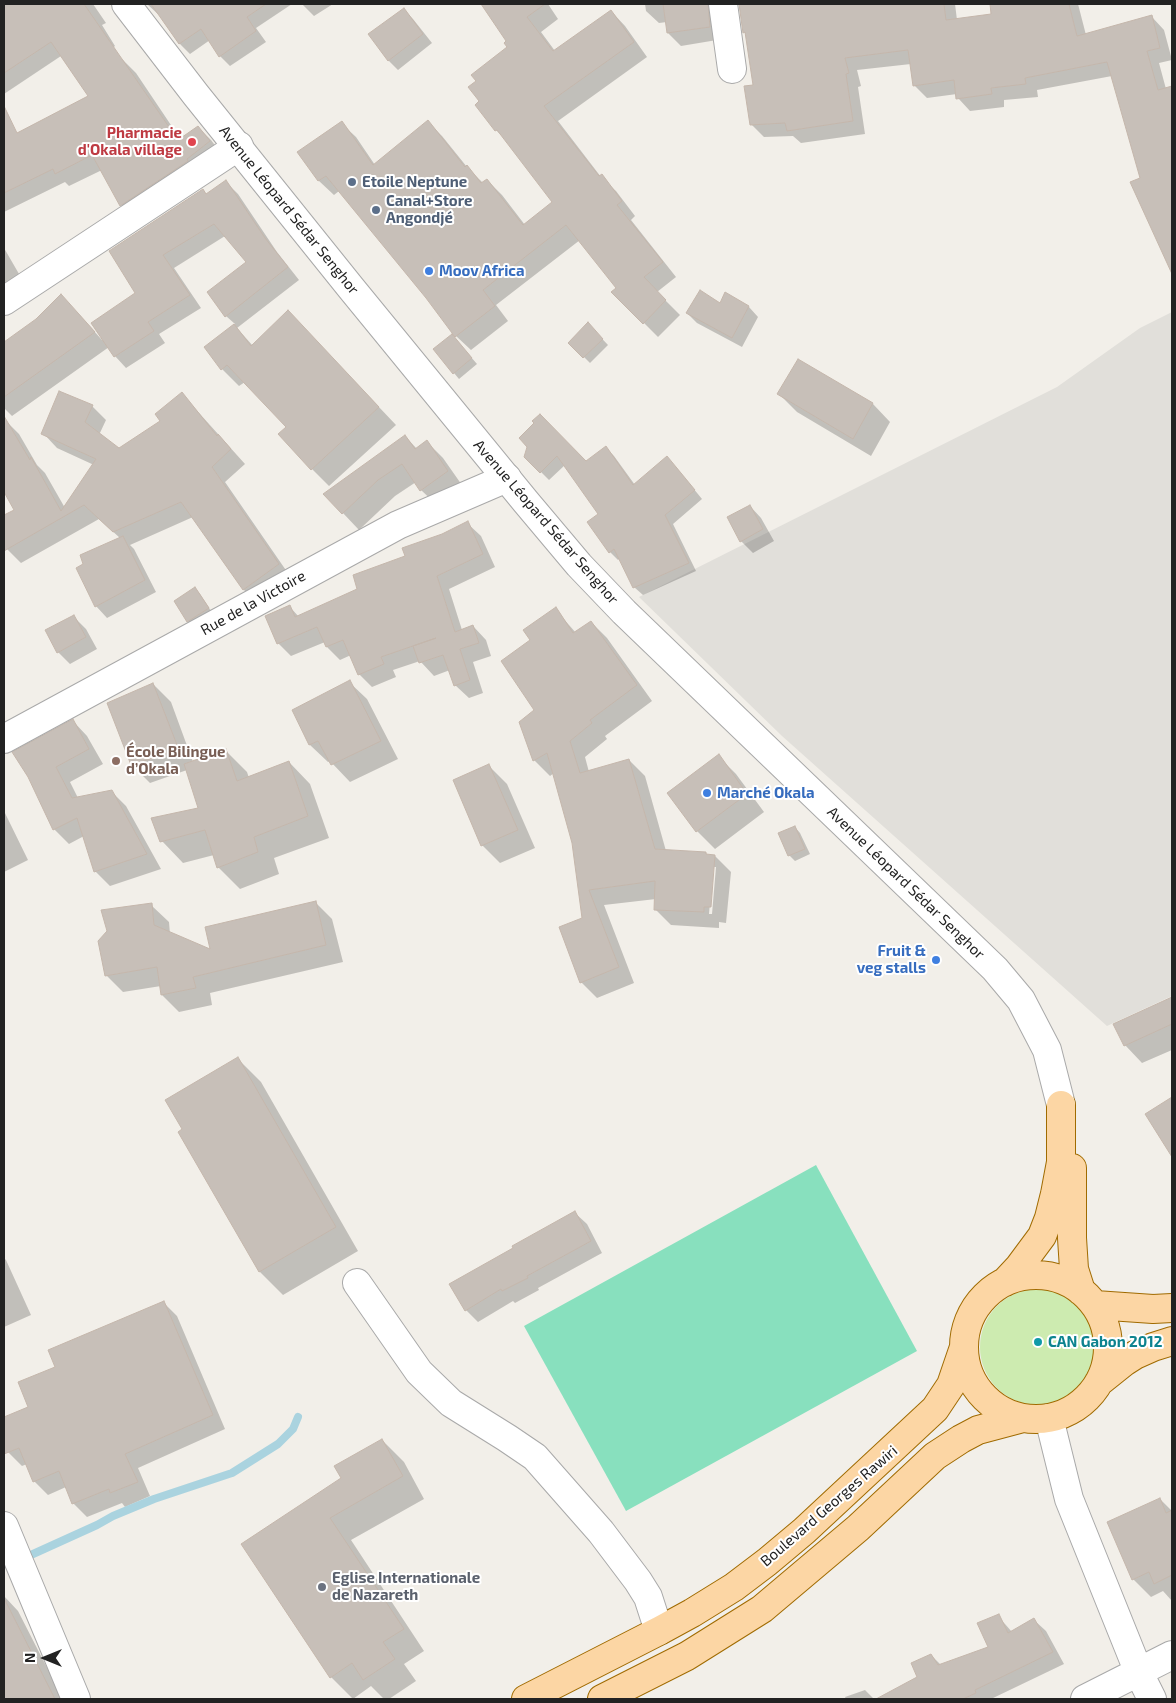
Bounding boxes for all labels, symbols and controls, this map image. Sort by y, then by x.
street label: Avenue Léopard Sédar Senghor [215,122,363,298]
place label: Pharmacie d'Okala village [78,124,182,159]
marker: Pharmacie d'Okala village [186,136,198,148]
place label: Etoile Neptune [362,173,467,191]
marker: Etoile Neptune [346,176,358,188]
place label: Canal+Store Angondjé [386,192,472,227]
marker: Canal+Store Angondjé [370,204,382,216]
place label: Moov Africa [439,262,524,280]
marker: Moov Africa [423,265,435,277]
street label: Avenue Léopard Sédar Senghor [470,436,622,608]
street label: Rue de la Victoire [197,567,309,639]
place label: École Bilingue d’Okala [126,743,226,778]
marker: École Bilingue d’Okala [110,755,122,767]
place label: Marché Okala [717,784,815,802]
marker: Marché Okala [701,787,713,799]
street label: Avenue Léopard Sédar Senghor [823,803,989,963]
place label: Fruit & veg stalls [857,942,926,977]
marker: Fruit & veg stalls [930,954,942,966]
place label: CAN Gabon 2012 [1048,1333,1162,1351]
marker: CAN Gabon 2012 [1032,1336,1044,1348]
street label: Boulevard Georges Rawiri [757,1442,901,1570]
place label: Eglise Internationale de Nazareth [332,1569,480,1604]
marker: Eglise Internationale de Nazareth [316,1581,328,1593]
north arrow [20,1633,70,1683]
text: N [21,1653,38,1663]

